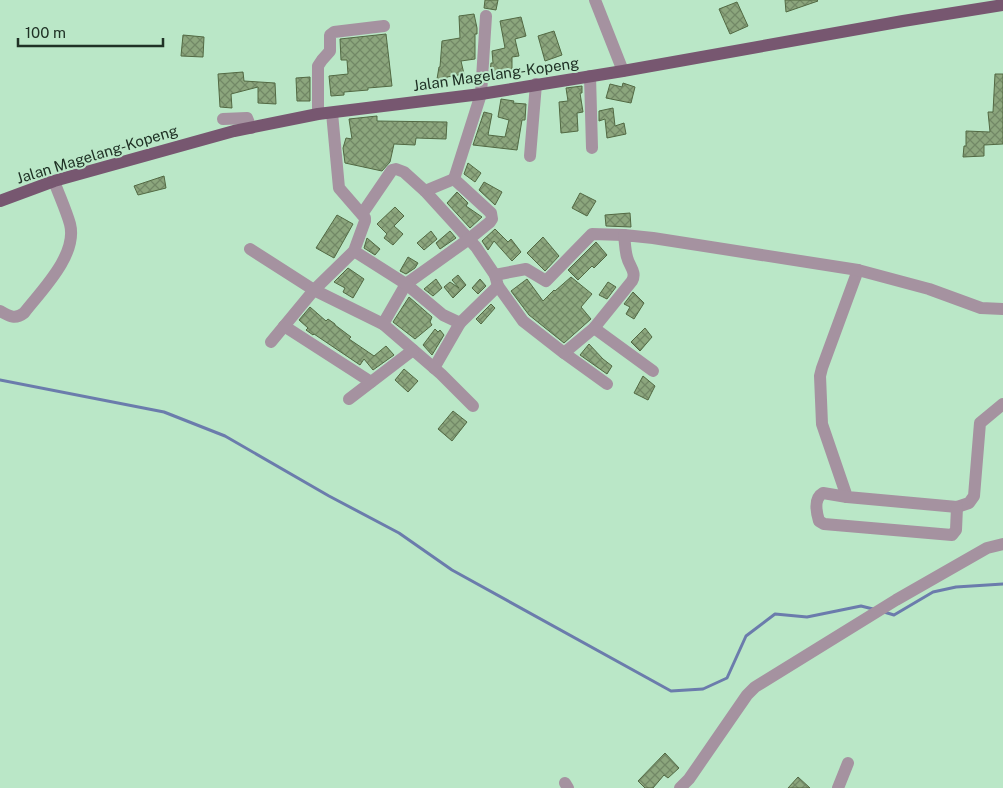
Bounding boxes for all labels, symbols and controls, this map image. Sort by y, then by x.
scale bar [18,15,162,47]
text: 100 m [25,24,66,41]
street label: Jalan Magelang-Kopeng [412,54,580,94]
street label: Jalan Magelang-Kopeng [14,121,180,187]

